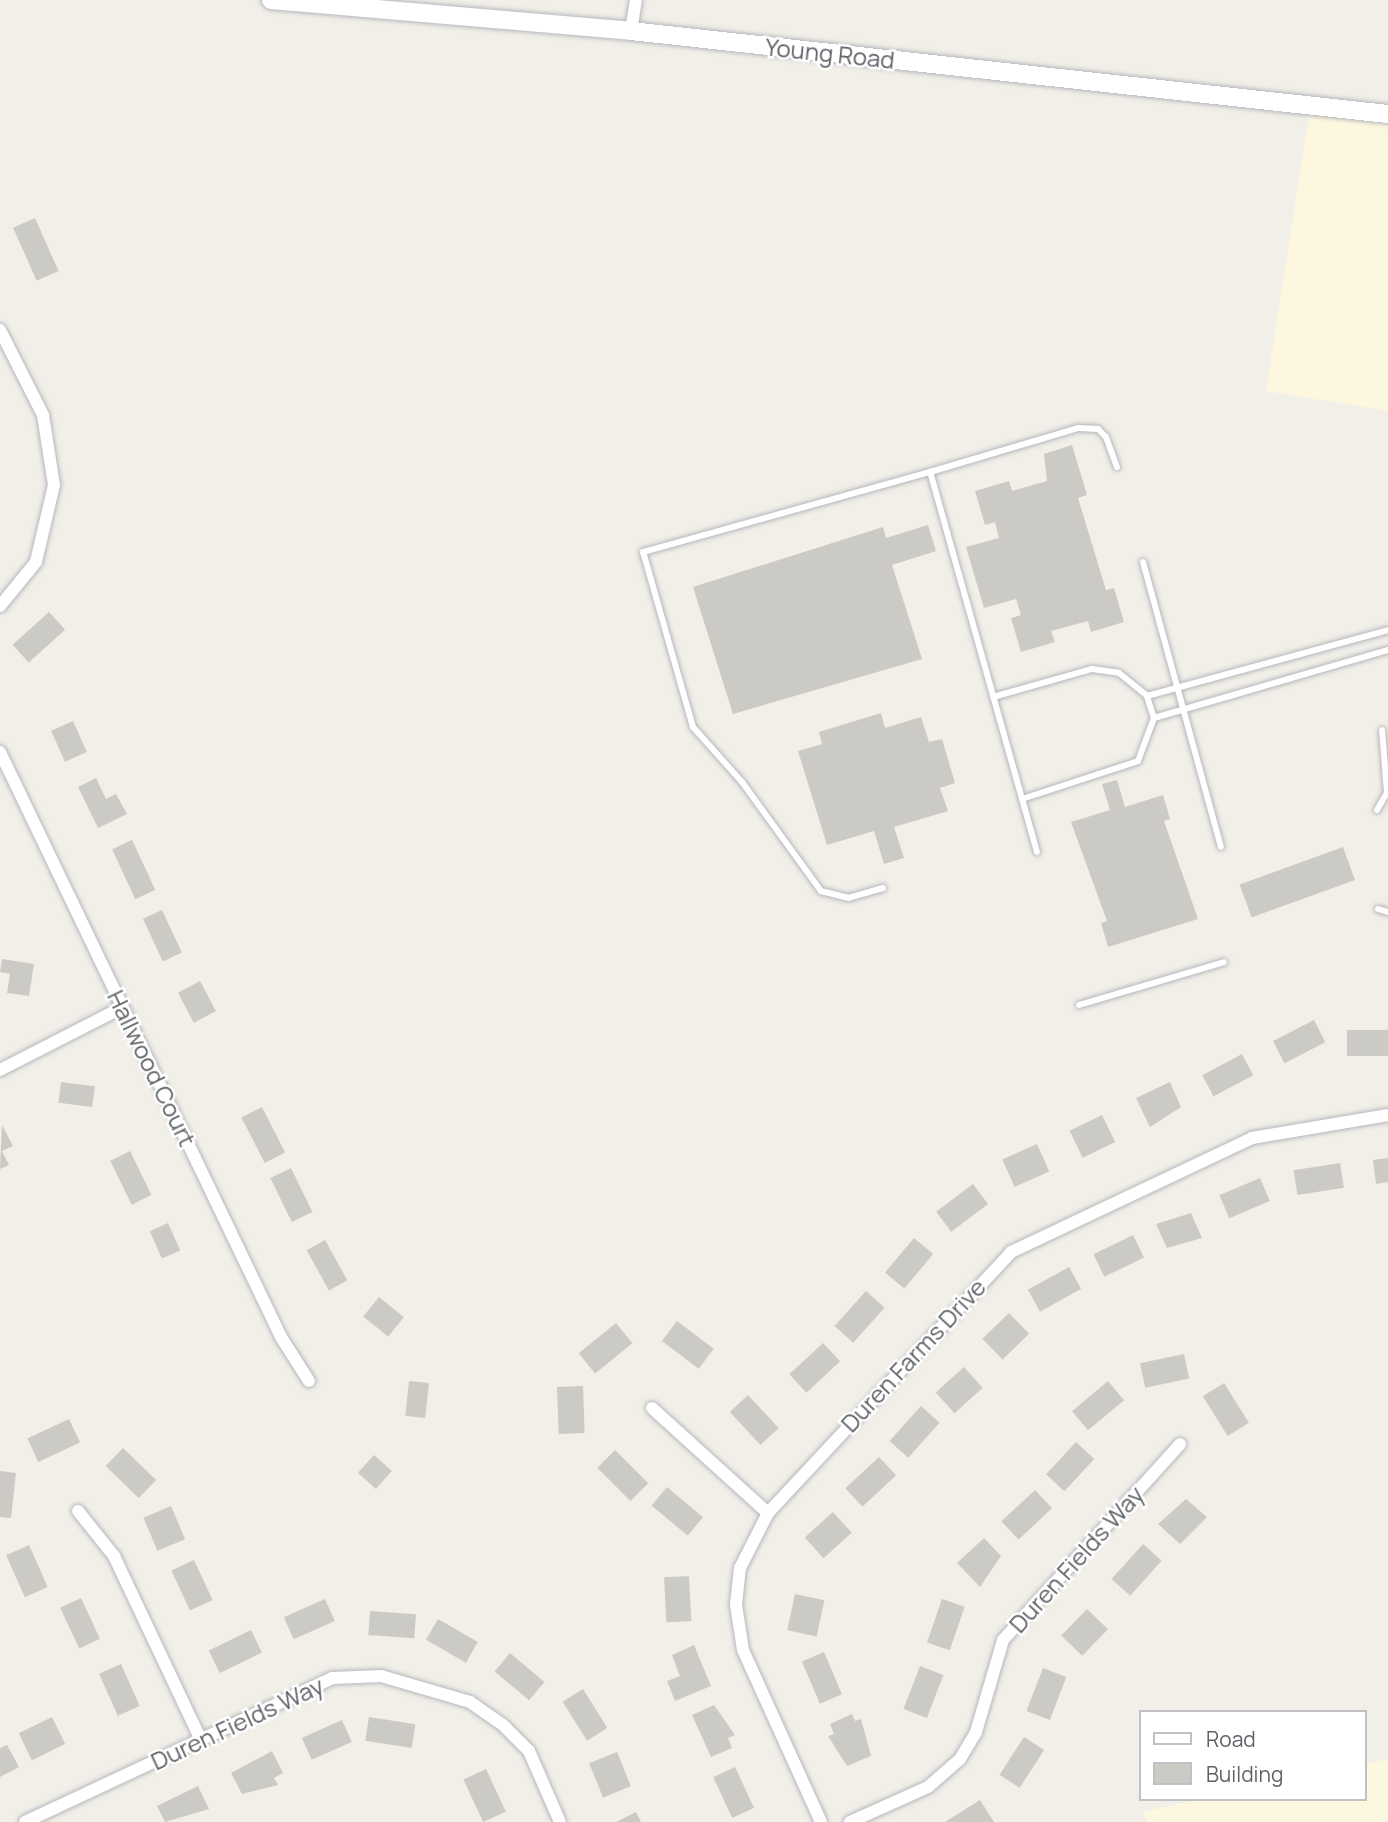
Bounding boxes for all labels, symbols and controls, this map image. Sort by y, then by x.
street label: Young Road [764,32,896,74]
street label: Hallwood Court [102,985,202,1151]
street label: Duren Farms Drive [835,1272,991,1438]
street label: Duren Fields Way [1003,1480,1149,1638]
street label: Duren Fields Way [146,1670,328,1776]
legend [1140,1710,1367,1801]
text: Road [1206,1725,1256,1753]
text: Building [1206,1760,1283,1788]

